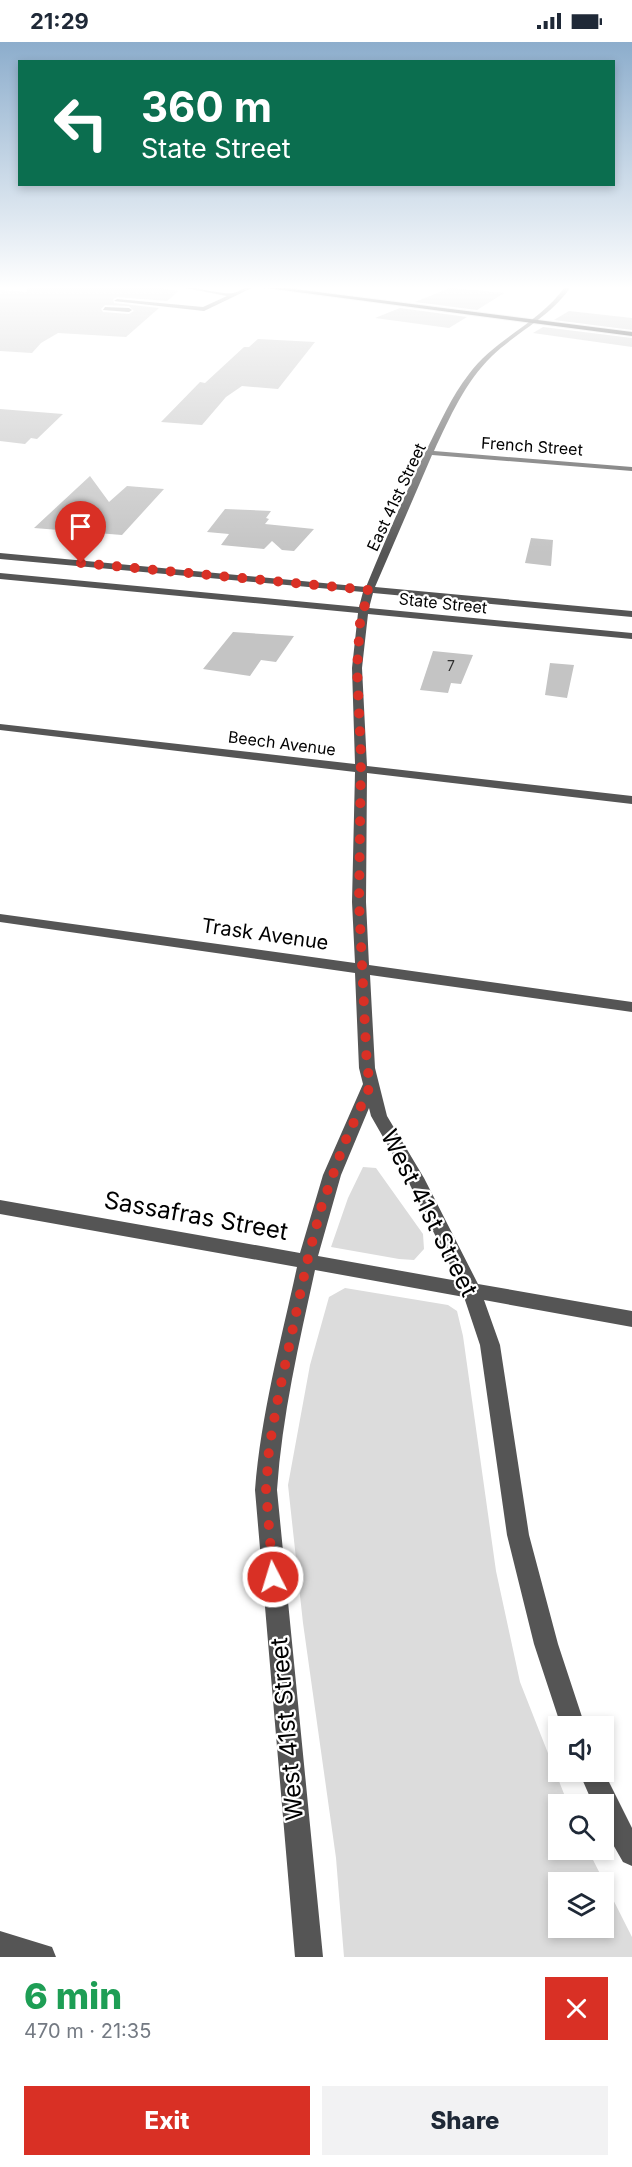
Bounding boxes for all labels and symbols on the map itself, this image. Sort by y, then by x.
street label: French Street [481,432,583,460]
street label: East 41st Street [362,440,430,554]
pin [55,501,106,563]
street label: State Street [398,588,488,618]
house number: 7 [447,657,455,674]
street label: Beech Avenue [227,726,337,760]
street label: Trask Avenue [200,913,330,955]
street label: West 41st Street [375,1124,484,1301]
street label: Sassafras Street [102,1185,290,1246]
position arrow [241,1545,305,1609]
street label: West 41st Street [264,1636,309,1822]

